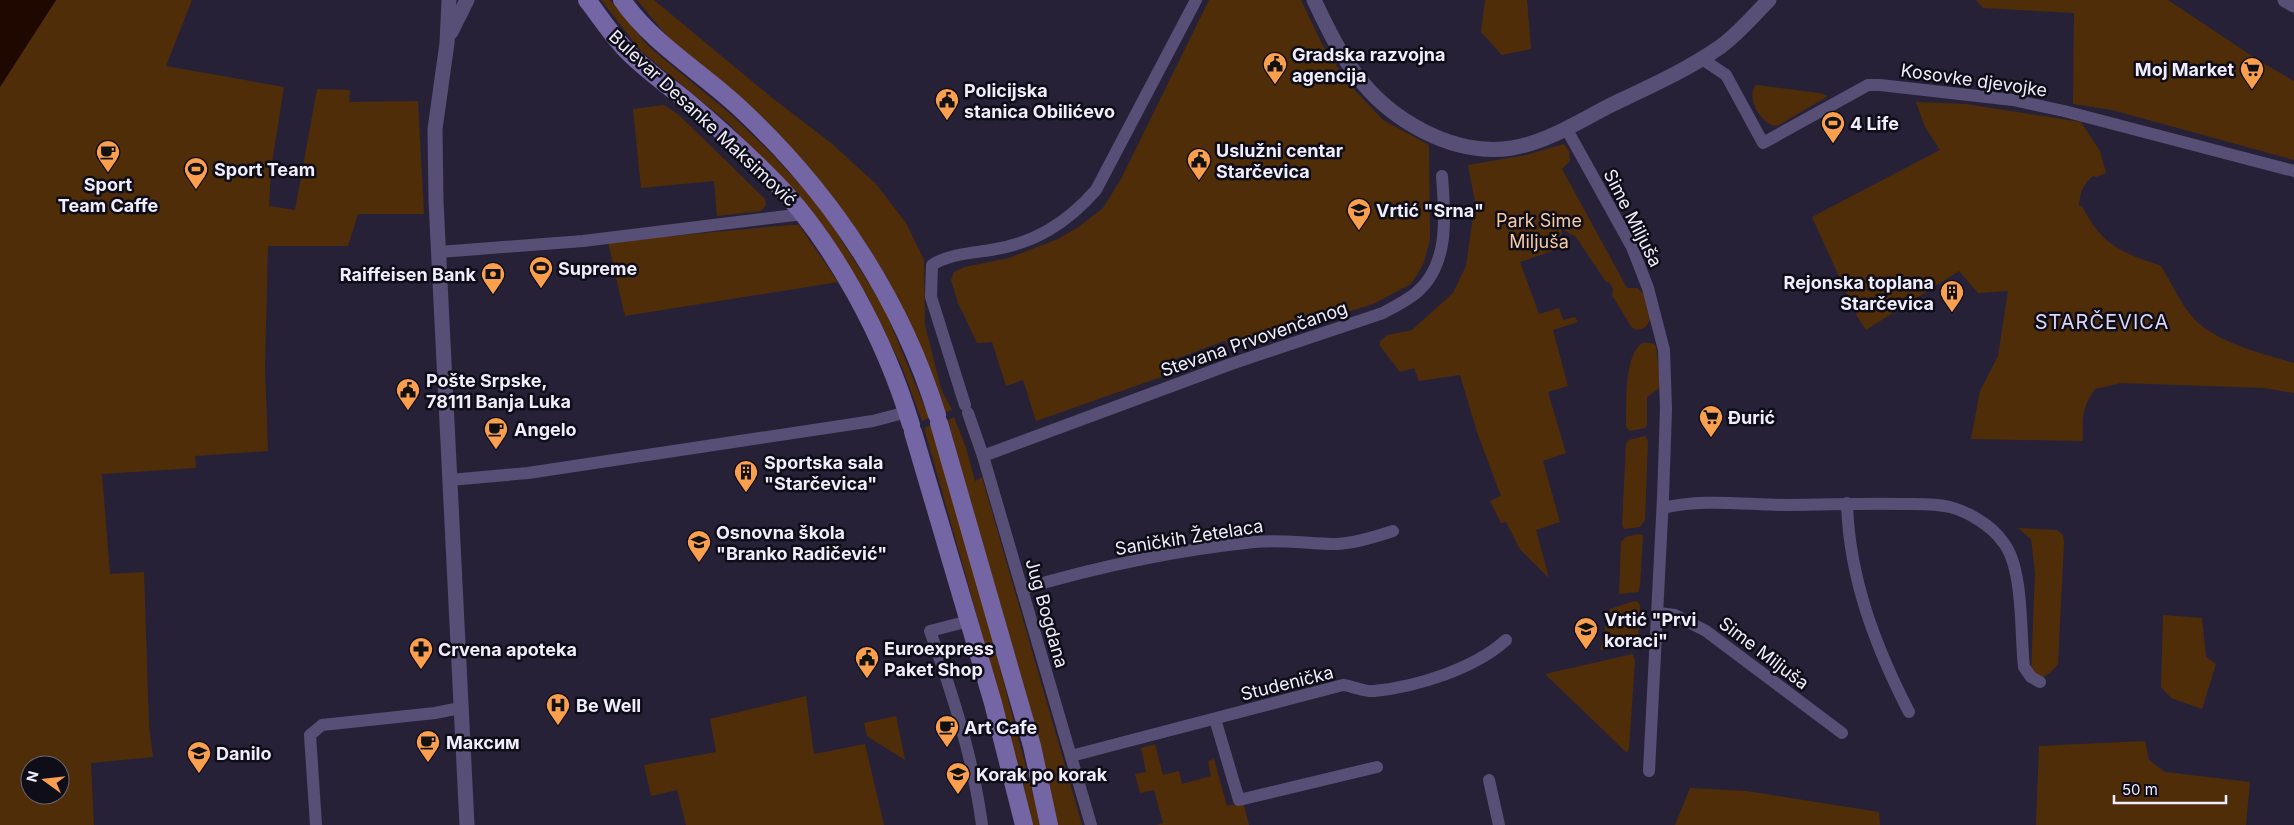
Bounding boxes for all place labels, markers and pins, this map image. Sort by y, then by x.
place label: Gradska razvojna agencija [1292,44,1446,86]
public building icon: Gradska razvojna agencija [1262,51,1288,85]
supermarket icon: Moj Market [2239,56,2265,90]
place label: Moj Market [2135,59,2234,80]
place label: Policijska stanica Obilićevo [964,80,1115,122]
public building icon: Policijska stanica Obilićevo [934,87,960,121]
sports icon: 4 Life [1820,110,1846,144]
place label: 4 Life [1850,113,1899,134]
cafe icon: Sport Team Caffe [95,139,121,173]
place label: Uslužni centar Starčevica [1216,140,1343,182]
public building icon: Uslužni centar Starčevica [1186,147,1212,181]
sports icon: Sport Team [183,156,209,190]
place label: Sport Team [214,159,315,180]
place label: Sport Team Caffe [58,174,158,216]
school or university icon: Vrtić "Srna" [1346,197,1372,231]
place label: Vrtić "Srna" [1376,200,1484,221]
sports icon: Supreme [528,255,554,289]
place label: Supreme [558,258,637,279]
bank icon: Raiffeisen Bank [480,261,506,295]
place label: Raiffeisen Bank [340,264,477,285]
place label: Rejonska toplana Starčevica [1784,272,1934,314]
building icon: Rejonska toplana Starčevica [1939,279,1965,313]
place label: Pošte Srpske, 78111 Banja Luka [426,370,571,412]
public building icon: Pošte Srpske, 78111 Banja Luka [395,377,421,411]
supermarket icon: Đurić [1698,404,1724,438]
place label: Đurić [1728,407,1775,428]
cafe icon: Angelo [483,416,509,450]
place label: Angelo [514,419,577,440]
place label: Sportska sala "Starčevica" [764,452,883,494]
building icon: Sportska sala "Starčevica" [733,459,759,493]
place label: Osnovna škola "Branko Radičević" [716,522,887,564]
school or university icon: Osnovna škola "Branko Radičević" [686,529,712,563]
place label: Vrtić "Prvi koraci" [1604,609,1696,651]
school or university icon: Vrtić "Prvi koraci" [1573,616,1599,650]
pharmacy icon: Crvena apoteka [408,636,434,670]
place label: Euroexpress Paket Shop [884,638,994,680]
place label: Crvena apoteka [438,639,577,660]
public building icon: Euroexpress Paket Shop [854,645,880,679]
hospital icon: Be Well [545,692,571,726]
place label: Be Well [576,695,641,716]
cafe icon: Art Cafe [934,714,960,748]
place label: Art Cafe [964,717,1038,738]
cafe icon: Максим [415,729,441,763]
place label: Максим [446,732,520,753]
school or university icon: Danilo [186,740,212,774]
place label: Danilo [216,743,271,764]
school or university icon: Korak po korak [945,761,971,795]
place label: Korak po korak [976,764,1108,785]

